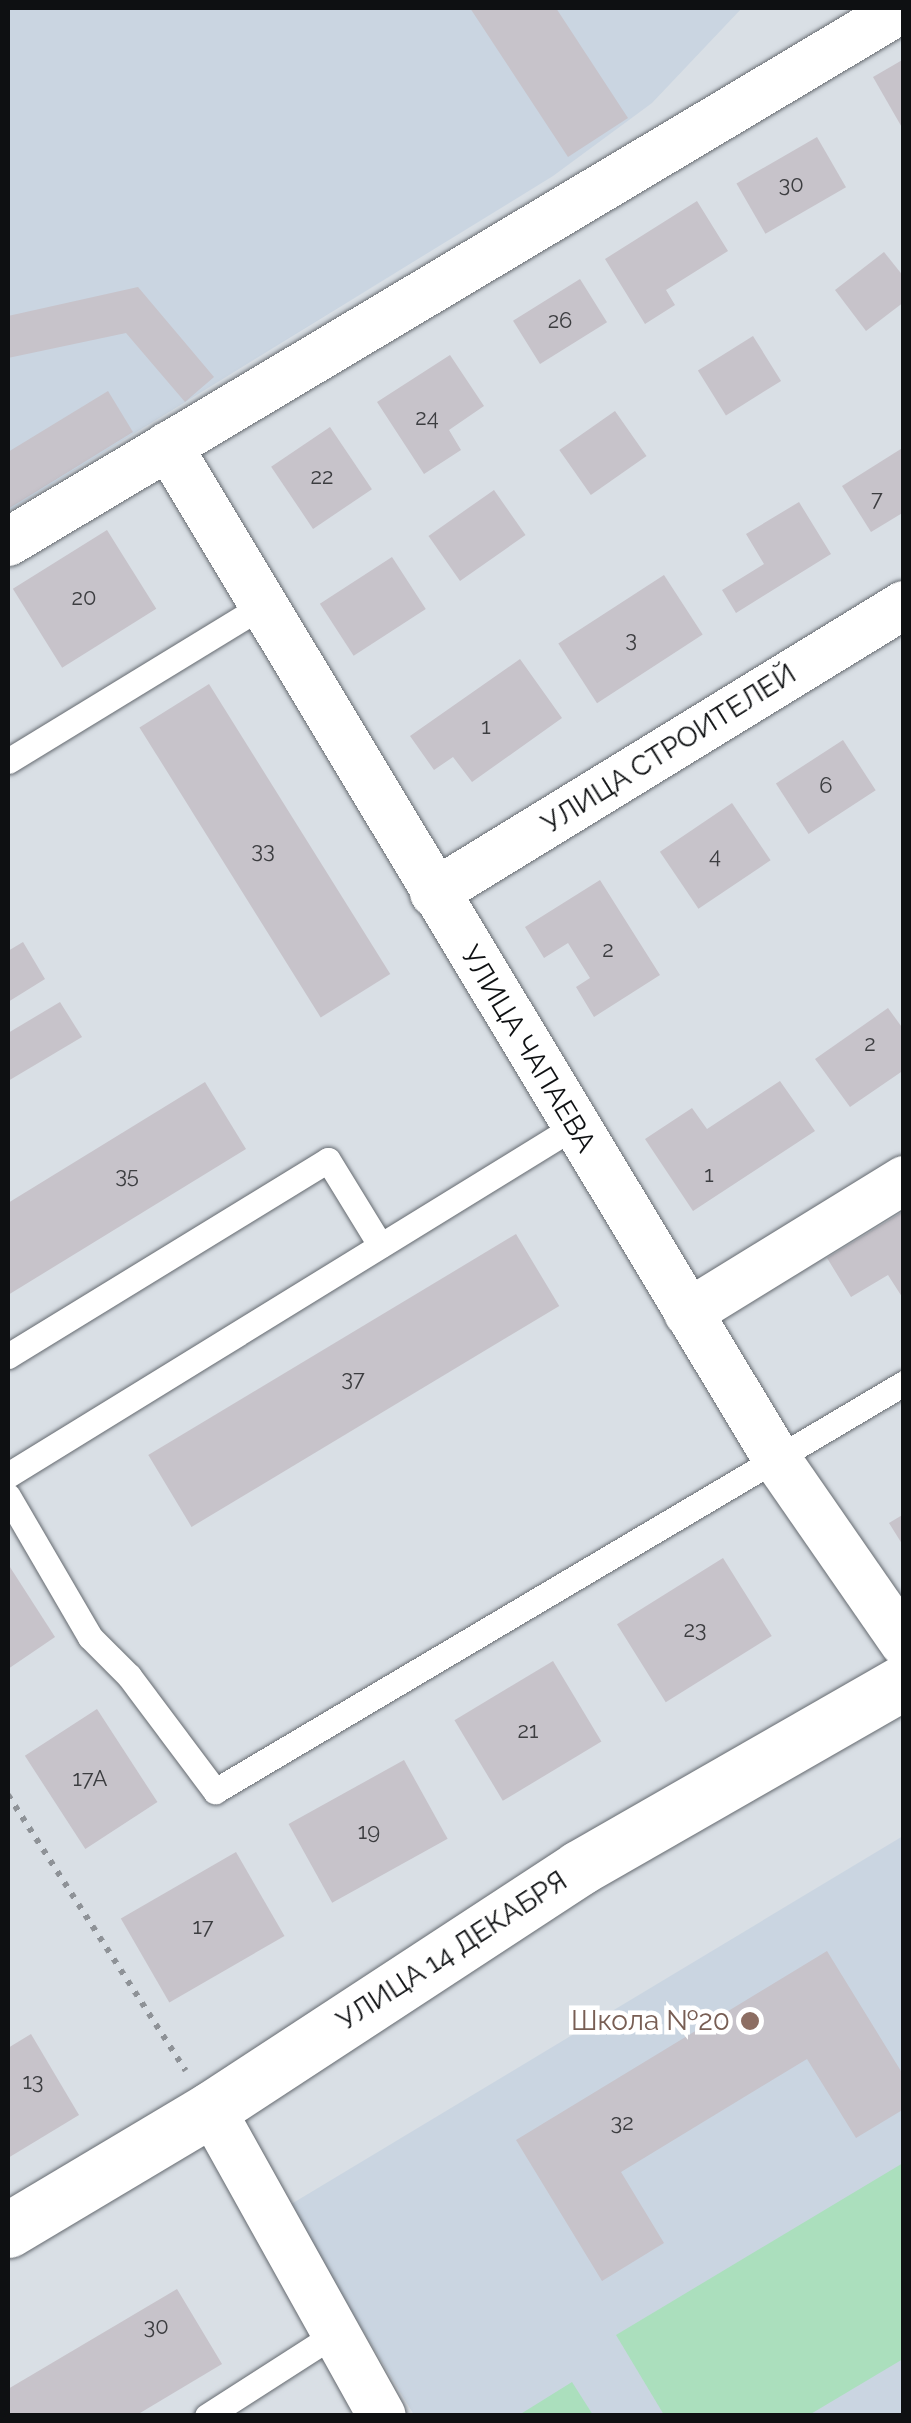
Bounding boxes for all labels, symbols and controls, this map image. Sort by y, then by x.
house number: 30 [778,172,804,198]
house number: 26 [548,308,572,334]
house number: 24 [415,405,439,431]
house number: 22 [311,464,333,490]
house number: 7 [871,486,883,512]
house number: 20 [72,585,96,611]
house number: 3 [625,627,637,653]
street label: УЛИЦА СТРОИТЕЛЕЙ [535,657,803,841]
house number: 1 [481,714,491,740]
house number: 6 [819,773,833,799]
house number: 33 [251,838,275,864]
house number: 4 [709,843,721,869]
house number: 2 [602,937,614,963]
street label: УЛИЦА ЧАПАЕВА [453,939,603,1159]
house number: 2 [864,1031,876,1057]
house number: 1 [704,1162,714,1188]
house number: 35 [115,1163,139,1189]
house number: 37 [341,1366,365,1392]
house number: 23 [683,1617,707,1643]
house number: 21 [518,1718,538,1744]
house number: 17А [73,1766,107,1792]
house number: 19 [358,1819,380,1845]
street label: УЛИЦА 14 ДЕКАБРЯ [330,1864,574,2038]
house number: 17 [192,1914,214,1940]
place label: Школа №20 [571,2004,730,2038]
marker: Школа №20 [739,2010,761,2032]
house number: 13 [22,2069,44,2095]
house number: 32 [610,2110,634,2136]
house number: 30 [143,2314,169,2340]

